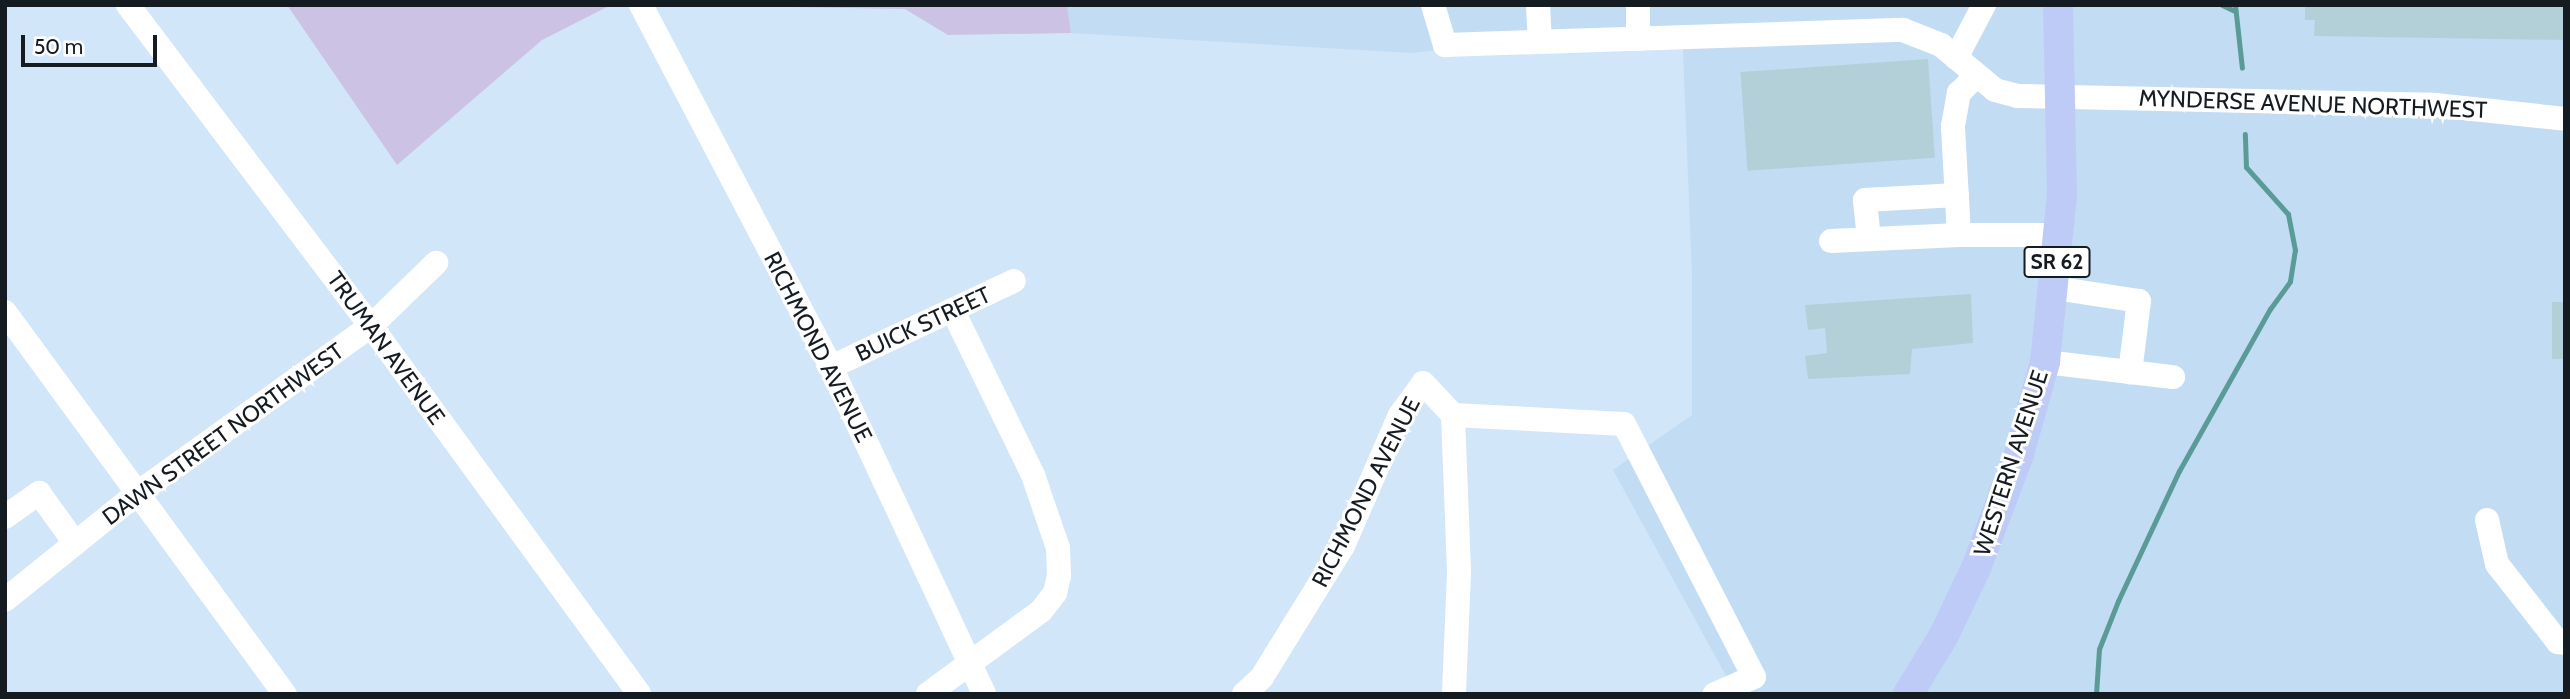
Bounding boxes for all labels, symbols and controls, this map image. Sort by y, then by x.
scale bar [24,21,161,65]
text: 50 m [34,34,83,59]
street label: MYNDERSE AVENUE NORTHWEST [2138,84,2488,124]
road number: SR 62 [2022,244,2092,280]
street label: RICHMOND AVENUE [758,247,878,447]
street label: TRUMAN AVENUE [321,266,451,430]
street label: BUICK STREET [851,281,995,367]
street label: DAWN STREET NORTHWEST [97,337,349,531]
street label: WESTERN AVENUE [1968,367,2054,559]
street label: RICHMOND AVENUE [1306,392,1426,592]

